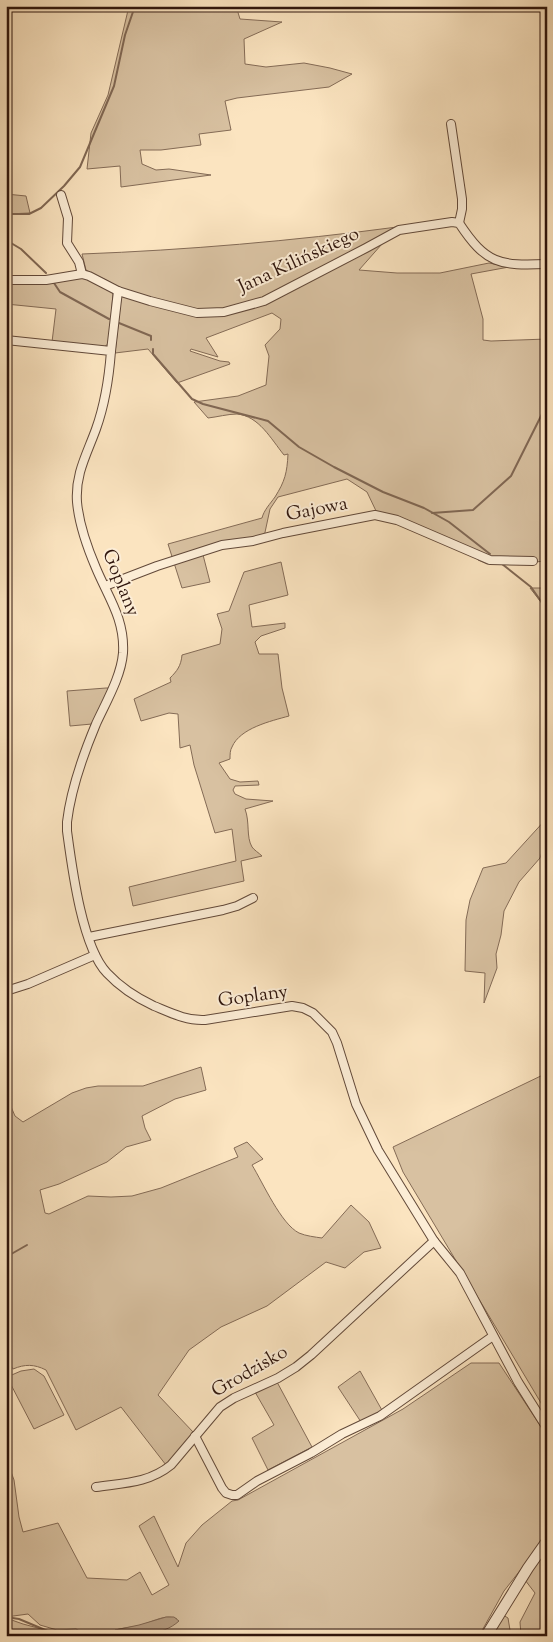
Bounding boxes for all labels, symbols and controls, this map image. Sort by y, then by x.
street label: Jana Kilińskiego [233,221,364,301]
street label: Gajowa [284,491,350,529]
street label: Goplany [94,545,146,621]
street label: Goplany [216,979,290,1015]
street label: Grodzisko [207,1339,293,1405]

